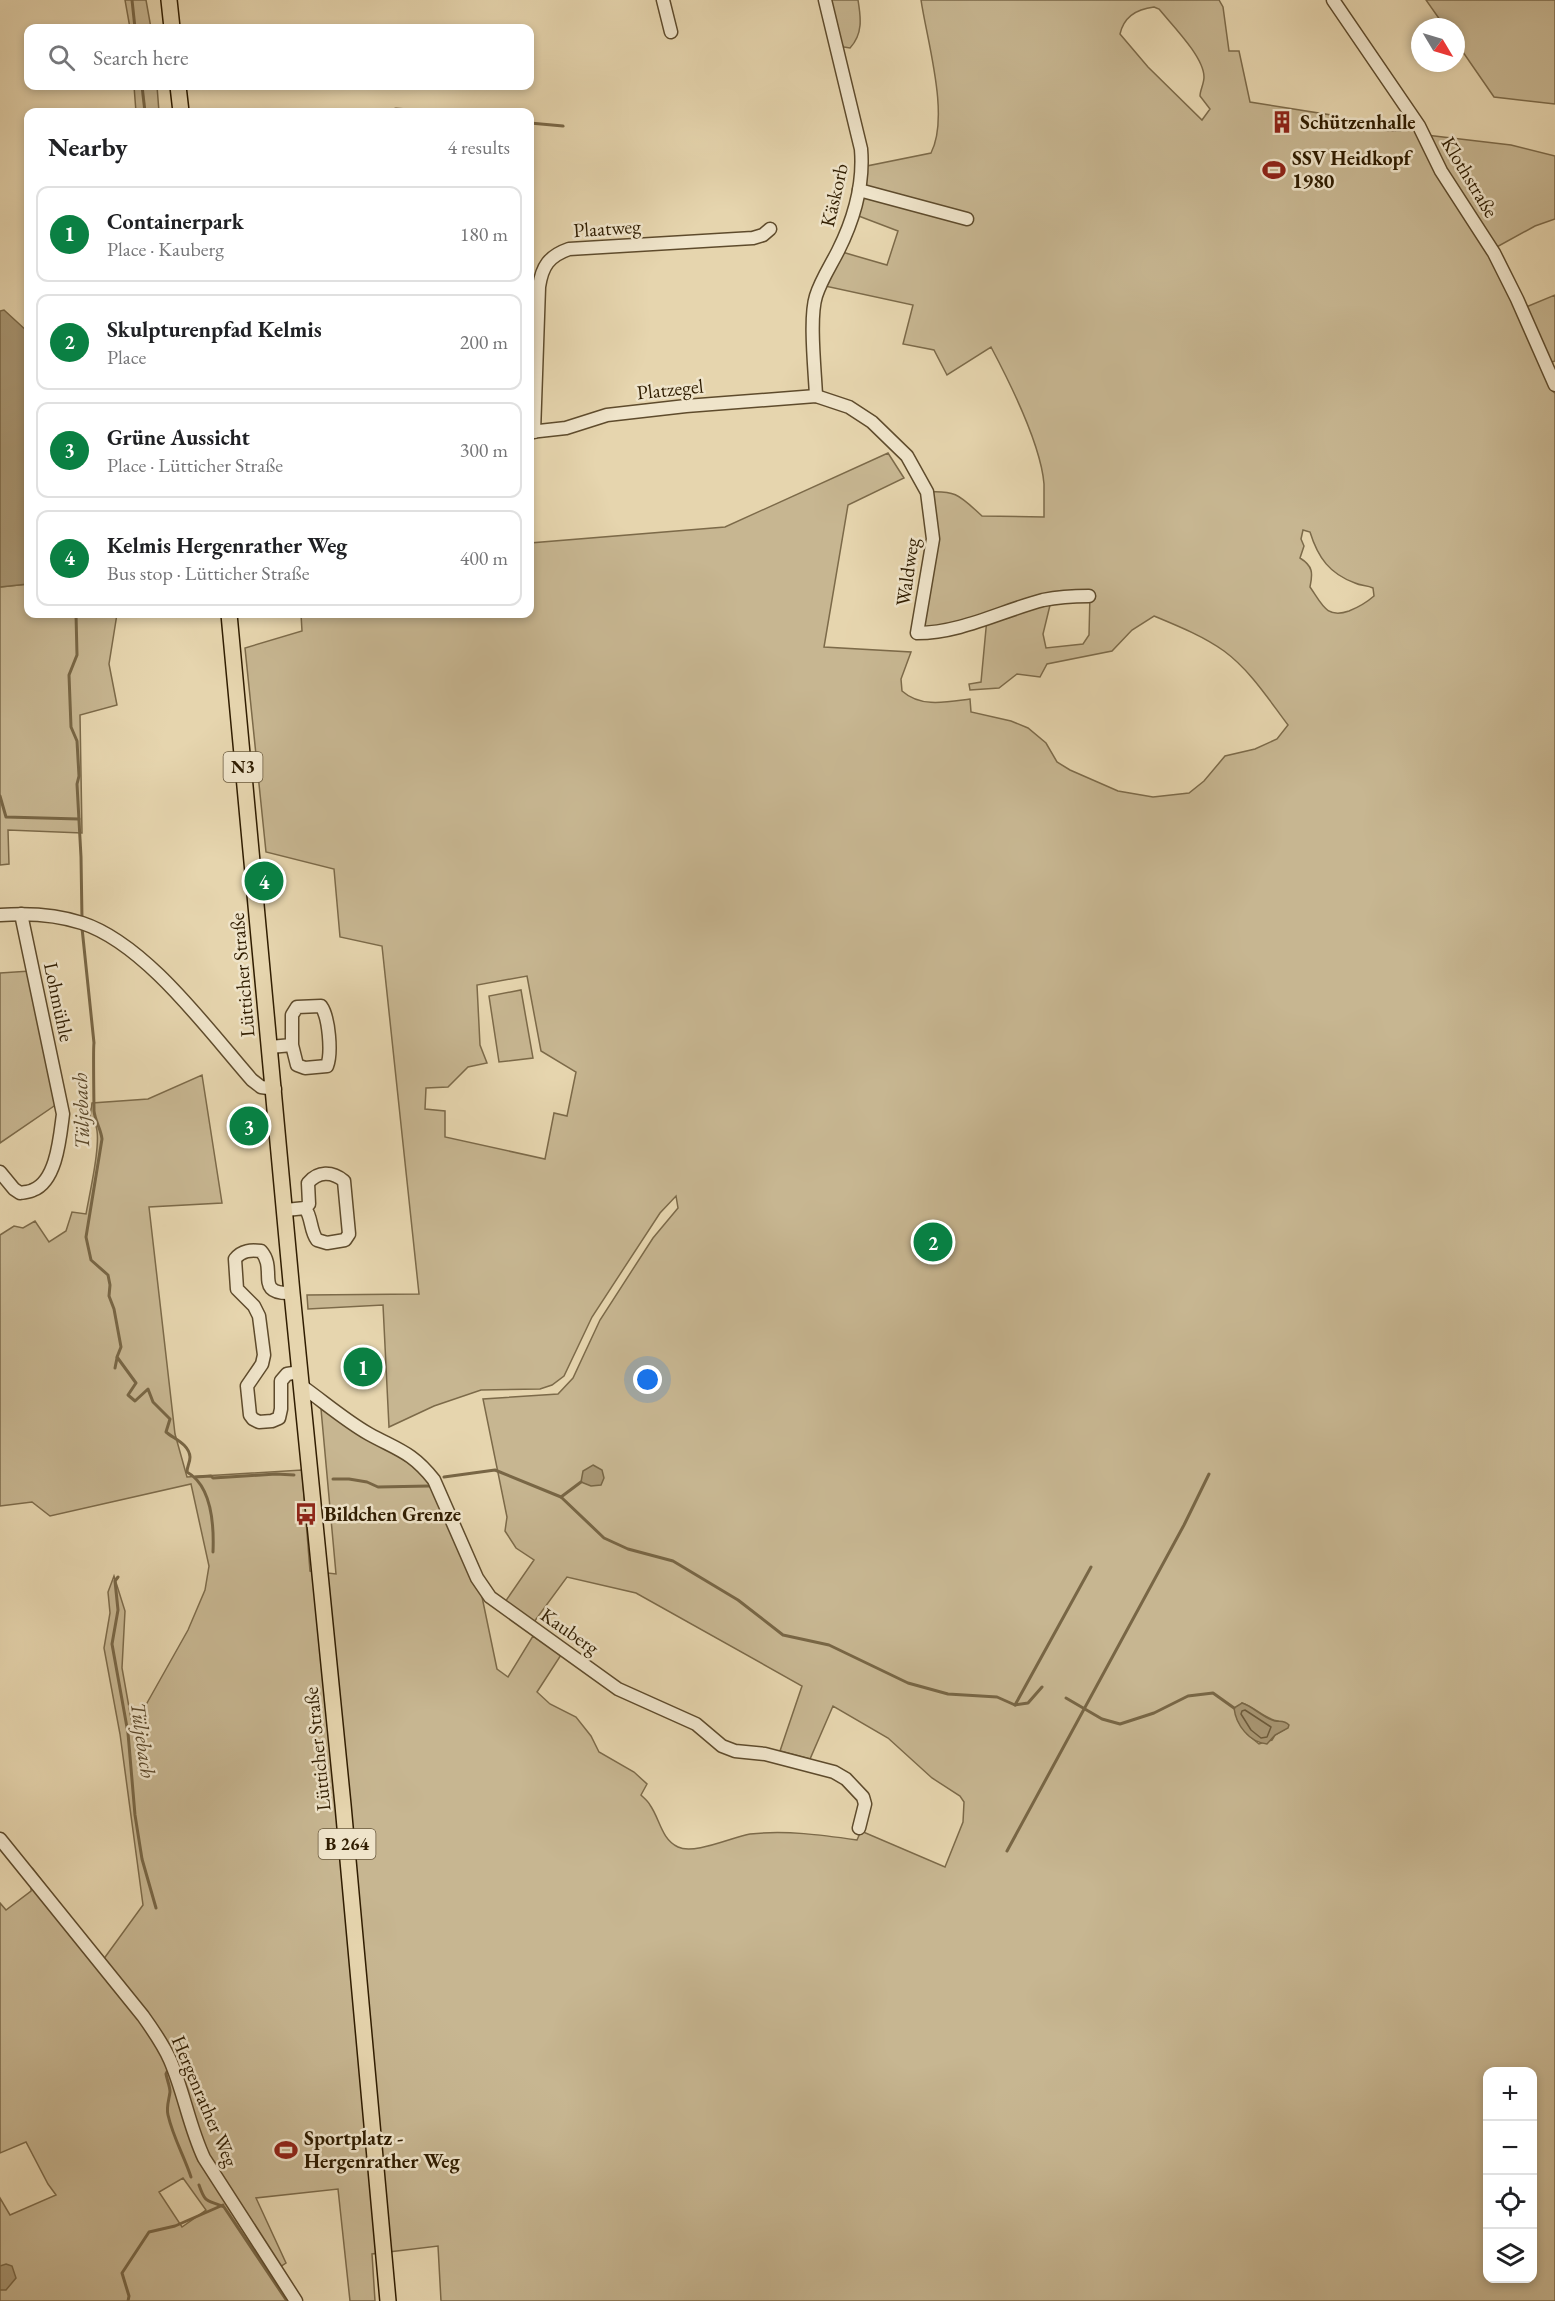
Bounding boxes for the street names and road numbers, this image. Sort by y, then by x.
street label: Klothstraße [1436,132,1504,223]
street label: Käskorb [814,161,854,229]
street label: Plaatweg [572,213,642,243]
street label: Platzegel [635,373,705,405]
street label: Waldweg [889,536,925,608]
road number: N3 [224,752,262,782]
street label: Lütticher Straße [224,912,260,1038]
street label: Lohmühle [38,960,80,1044]
street label: Kauberg [536,1602,605,1661]
street label: Lütticher Straße [298,1685,336,1812]
road number: B 264 [318,1829,376,1859]
street label: Hergenrather Weg [166,2031,244,2171]

